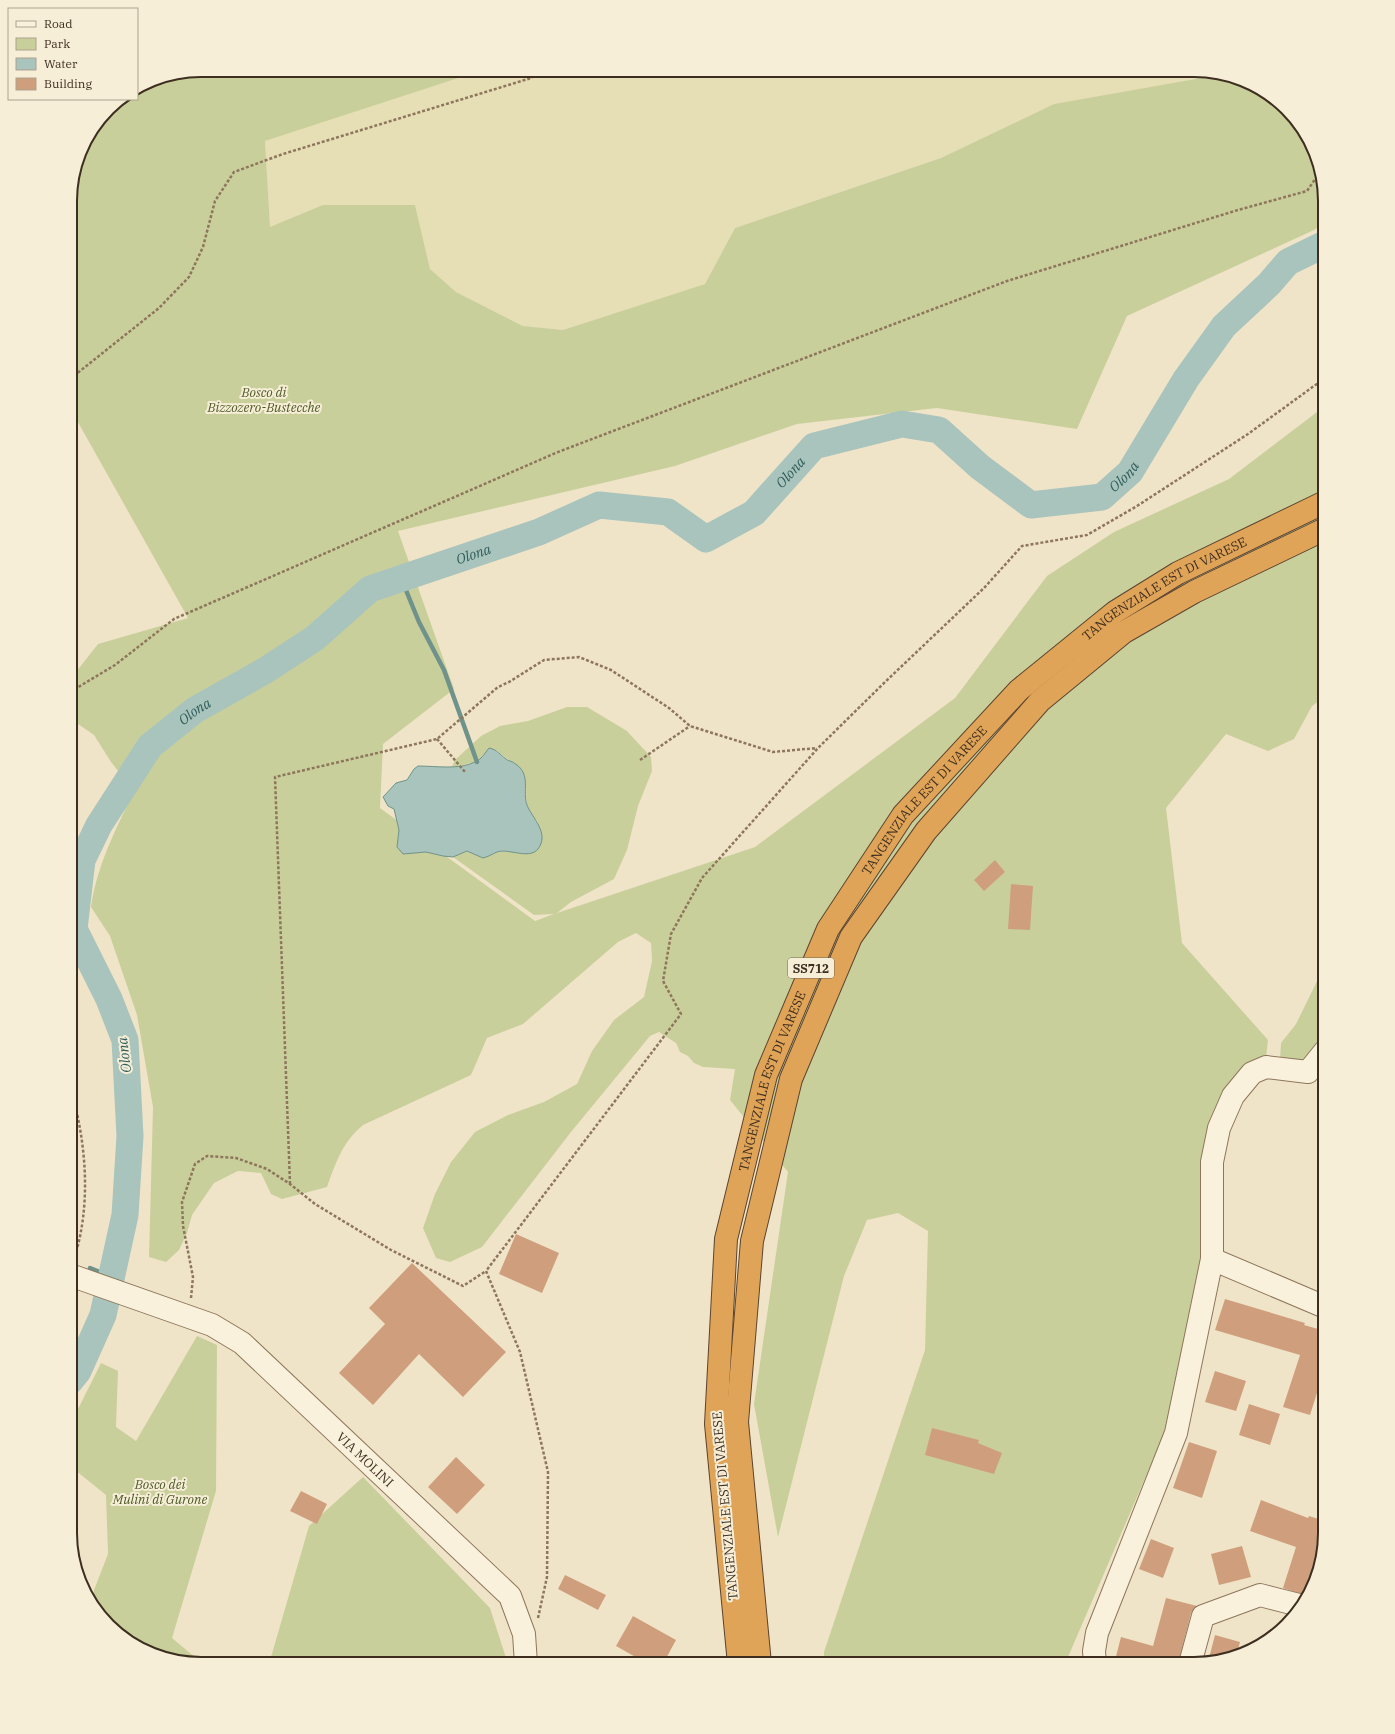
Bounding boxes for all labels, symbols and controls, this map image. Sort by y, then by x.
legend [8,8,138,100]
text: Road [44,16,73,31]
text: Park [44,36,70,51]
text: Water [44,56,78,71]
text: Building [44,76,92,91]
park label: Bosco di Bizzozero-Bustecche [207,384,321,416]
water label: Olona [772,453,809,492]
water label: Olona [1105,458,1143,496]
street label: TANGENZIALE EST DI VARESE [1078,533,1249,644]
water label: Olona [454,540,494,568]
water label: Olona [174,694,214,729]
street label: TANGENZIALE EST DI VARESE [857,722,991,878]
road number: SS712 [788,958,834,978]
street label: TANGENZIALE EST DI VARESE [734,988,809,1173]
water label: Olona [113,1036,135,1074]
street label: TANGENZIALE EST DI VARESE [708,1411,742,1601]
street label: VIA MOLINI [333,1428,397,1490]
park label: Bosco dei Mulini di Gurone [112,1476,207,1508]

